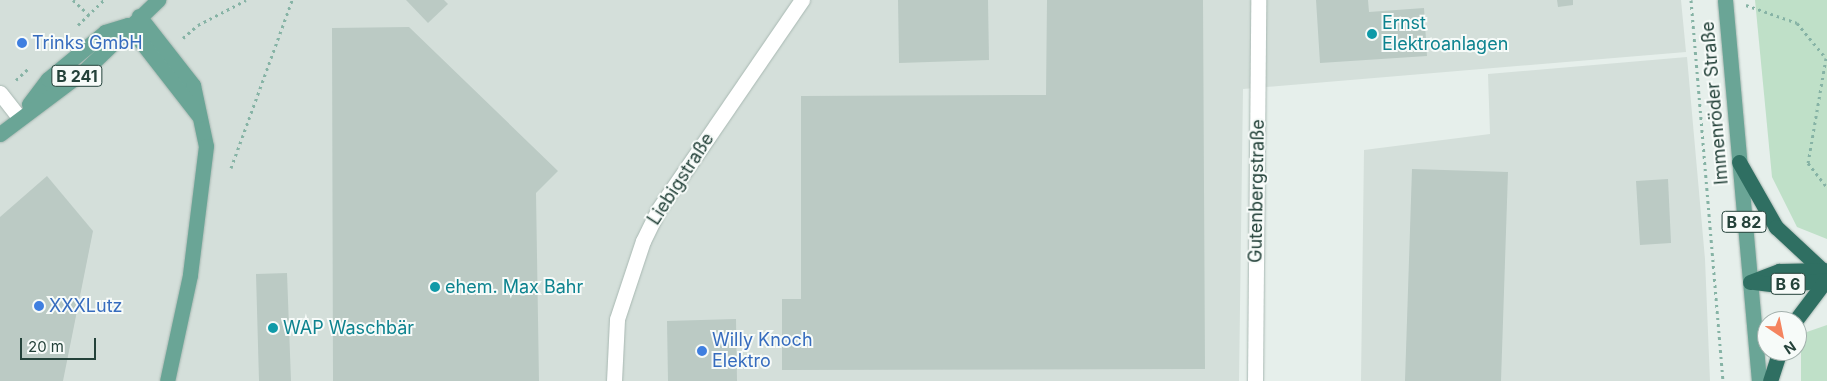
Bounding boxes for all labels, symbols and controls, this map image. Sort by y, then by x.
place label: Ernst Elektroanlagen [1382,13,1508,56]
street label: Immenröder Straße [1697,20,1733,186]
marker: Ernst Elektroanlagen [1366,28,1378,40]
place label: Trinks GmbH [32,32,143,54]
marker: Trinks GmbH [16,37,28,49]
road number: B 241 [51,62,103,90]
street label: Gutenbergstraße [1245,119,1269,263]
street label: Liebigstraße [643,129,719,229]
road number: B 82 [1722,208,1766,236]
road number: B 6 [1770,270,1806,298]
place label: ehem. Max Bahr [445,276,583,298]
marker: ehem. Max Bahr [429,281,441,293]
place label: XXXLutz [49,295,122,317]
marker: XXXLutz [33,300,45,312]
north arrow [1757,311,1807,361]
place label: WAP Waschbär [283,317,414,339]
marker: WAP Waschbär [267,322,279,334]
scale bar [22,328,99,360]
place label: Willy Knoch Elektro [712,330,813,372]
text: 20 m [28,337,64,356]
text: N [1781,338,1799,358]
marker: Willy Knoch Elektro [696,345,708,357]

